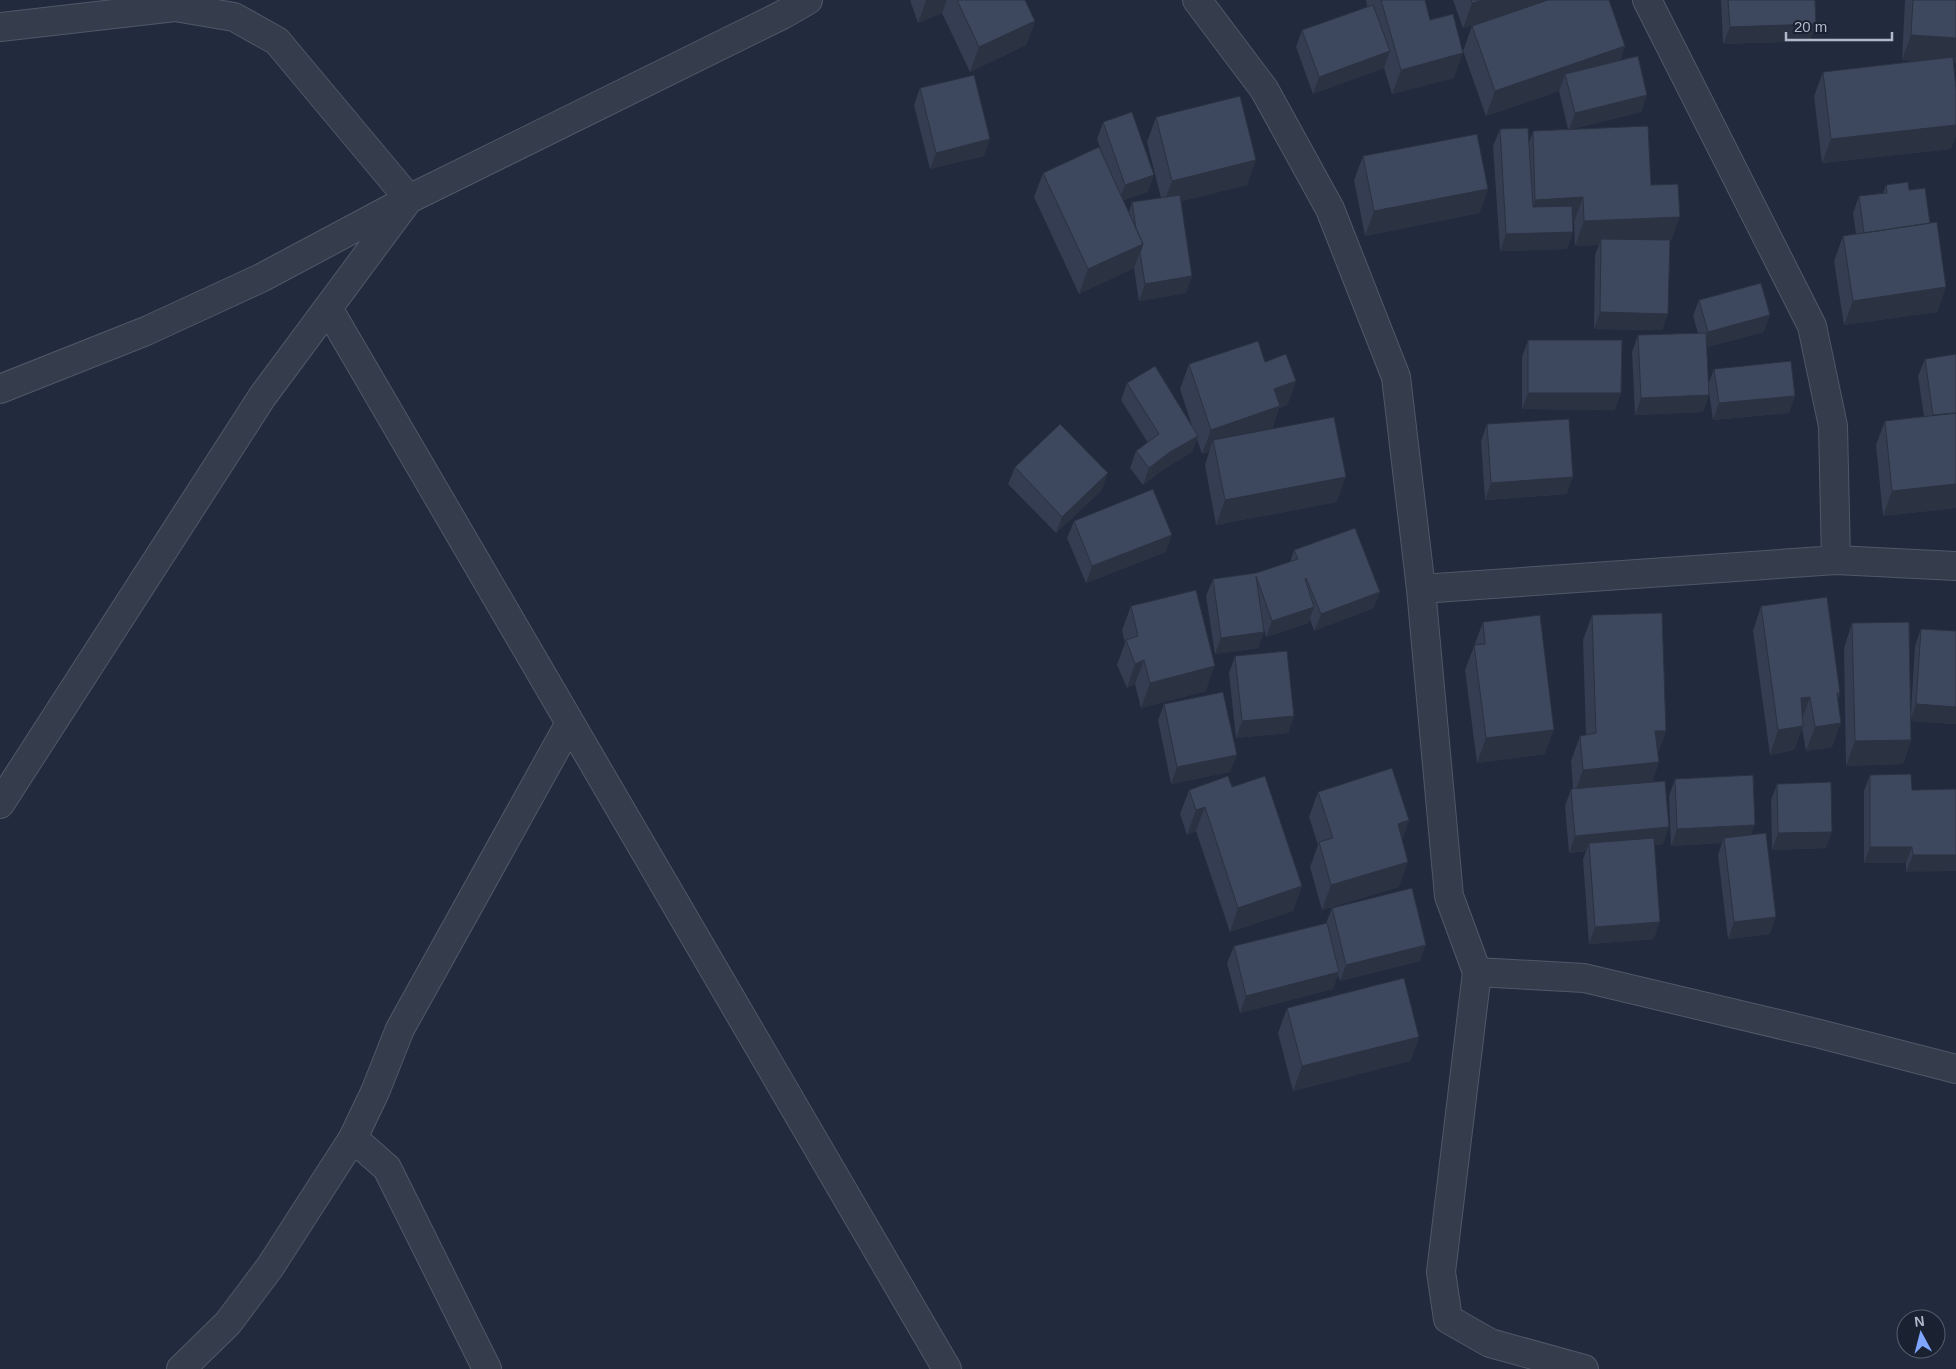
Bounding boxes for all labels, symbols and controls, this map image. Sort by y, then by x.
scale bar [1786,10,1892,42]
text: 20 m [1794,18,1827,35]
north arrow [1896,1309,1946,1359]
text: N [1913,1313,1925,1330]

